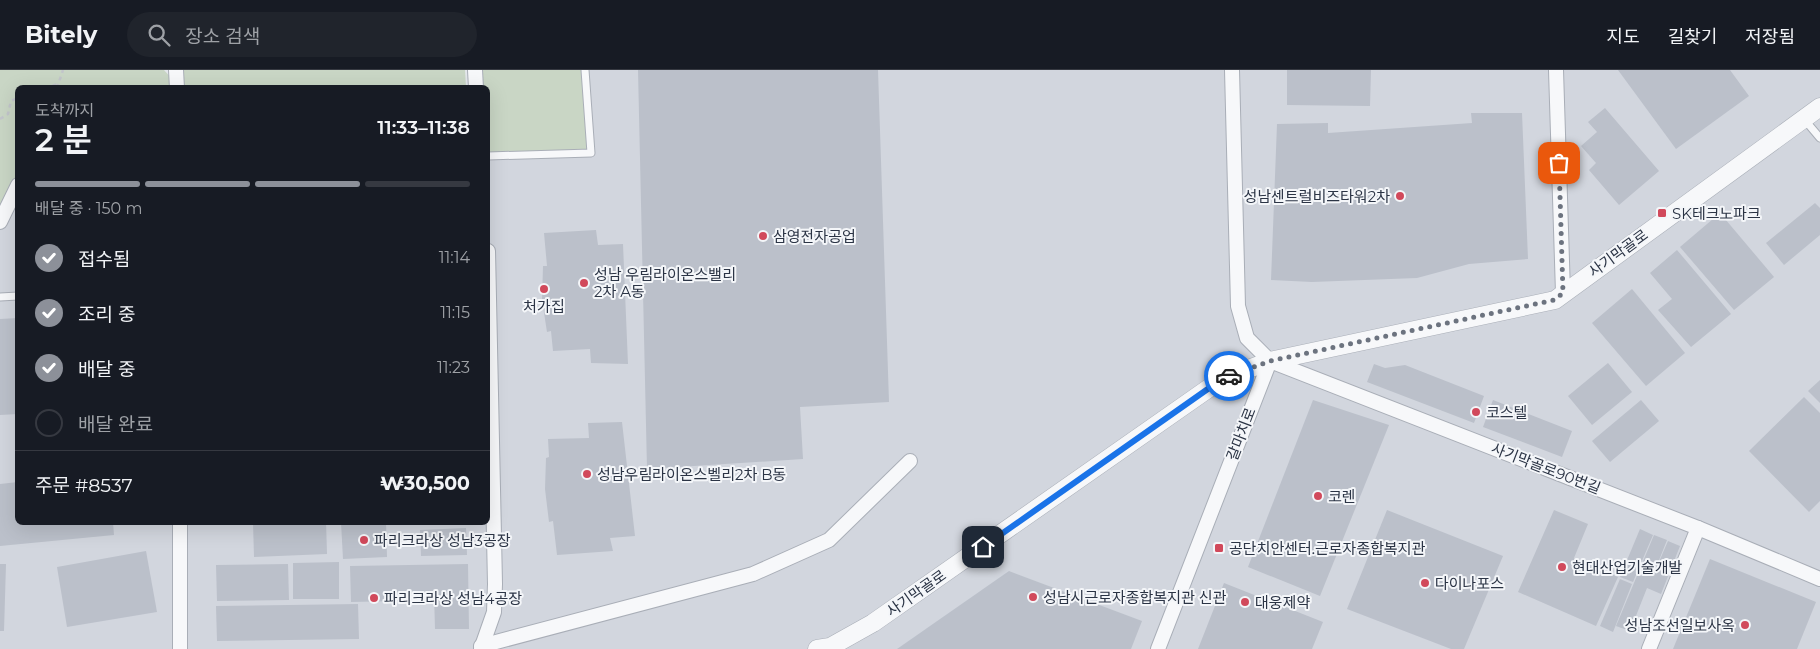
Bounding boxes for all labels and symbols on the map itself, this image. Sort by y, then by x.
pin [1538,142,1580,184]
place label: 성남센트럴비즈타워2차 [1243,187,1390,206]
marker: 성남센트럴비즈타워2차 [1394,190,1406,202]
place label: SK테크노파크 [1672,204,1761,223]
marker: SK테크노파크 [1656,207,1668,219]
street label: 사기막골로 [1584,225,1652,281]
place label: 삼영전자공업 [773,227,856,246]
marker: 삼영전자공업 [757,230,769,242]
place label: 성남 우림라이온스밸리 2차 A동 [594,265,736,301]
marker: 성남 우림라이온스밸리 2차 A동 [578,277,590,289]
marker: 처가집 [538,283,550,295]
place label: 처가집 [523,297,565,316]
courier [1204,351,1254,401]
place label: 코스텔 [1486,403,1527,422]
street label: 갈마치로 [1222,405,1260,463]
marker: 코스텔 [1470,406,1482,418]
street label: 사기막골로90번길 [1489,438,1603,498]
place label: 성남우림라이온스벨리2차 B동 [597,465,786,484]
marker: 성남우림라이온스벨리2차 B동 [581,468,593,480]
place label: 코렌 [1328,487,1356,506]
marker: 코렌 [1312,490,1324,502]
pin [962,526,1004,568]
place label: 파리크라상 성남3공장 [374,531,511,550]
marker: 파리크라상 성남3공장 [358,534,370,546]
place label: 공단치안센터.근로자종합복지관 [1229,539,1426,558]
marker: 공단치안센터.근로자종합복지관 [1213,542,1225,554]
place label: 현대산업기술개발 [1572,558,1683,577]
marker: 현대산업기술개발 [1556,561,1568,573]
street label: 사기막골로 [882,565,950,621]
place label: 다이나포스 [1435,574,1504,593]
marker: 다이나포스 [1419,577,1431,589]
place label: 성남시근로자종합복지관 신관 [1043,588,1227,607]
place label: 파리크라상 성남4공장 [384,589,522,608]
marker: 성남시근로자종합복지관 신관 [1027,591,1039,603]
marker: 파리크라상 성남4공장 [368,592,380,604]
place label: 대웅제약 [1255,593,1310,612]
marker: 대웅제약 [1239,596,1251,608]
place label: 성남조선일보사옥 [1625,616,1735,635]
marker: 성남조선일보사옥 [1739,619,1751,631]

